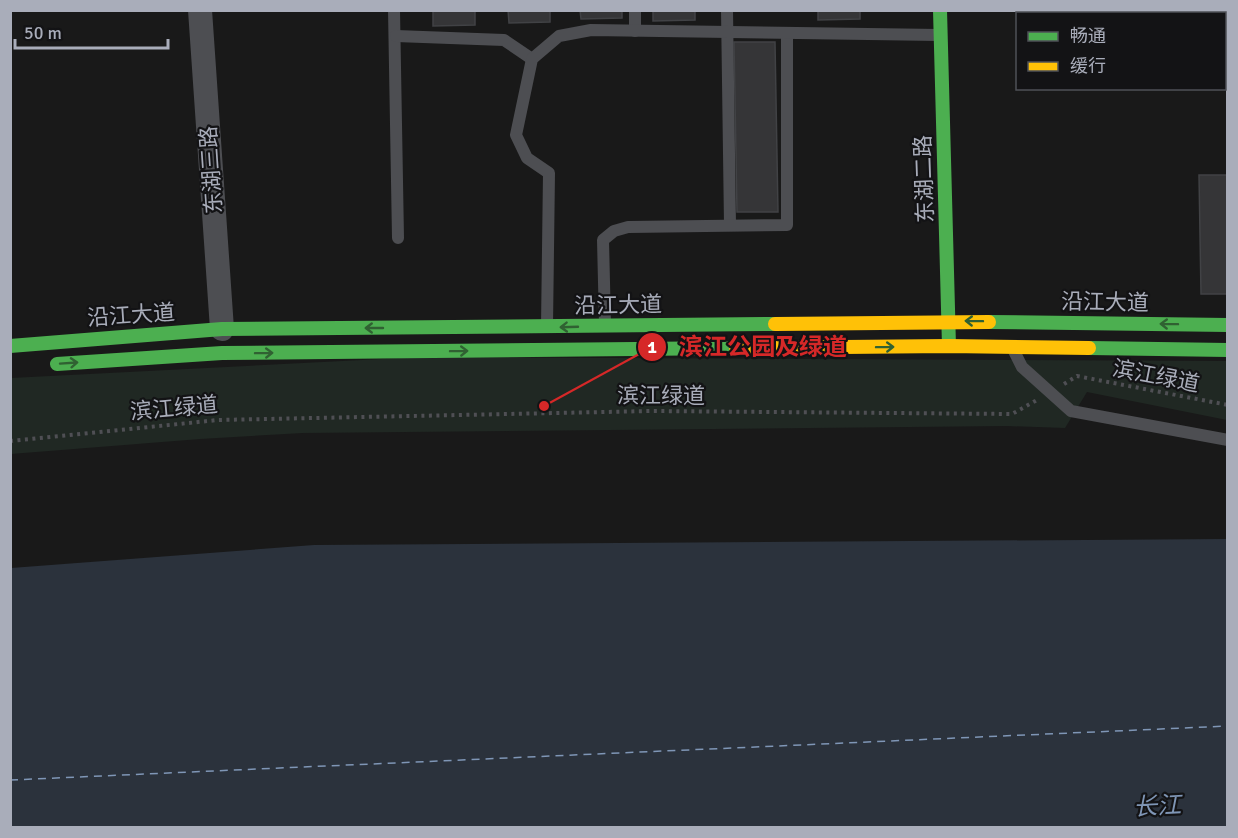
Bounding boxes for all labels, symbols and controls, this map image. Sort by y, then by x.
scale bar [15,12,168,50]
legend [1016,12,1226,90]
text: 50 m [24,22,62,44]
text: 畅通 [1070,25,1106,47]
text: 缓行 [1070,55,1106,77]
street label: 东湖三路 [194,125,228,215]
street label: 东湖二路 [909,135,939,223]
street label: 沿江大道 [1061,288,1149,316]
street label: 沿江大道 [574,291,662,319]
street label: 沿江大道 [86,298,176,332]
one-way arrow [965,315,985,327]
one-way arrow [1160,318,1180,330]
one-way arrow [560,321,580,332]
one-way arrow [365,322,385,334]
callout: 滨江公园及绿道 [637,326,859,368]
text: 滨江公园及绿道 [679,332,847,362]
text: 1 [647,336,657,358]
one-way arrow [874,341,894,353]
one-way arrow [448,345,468,357]
one-way arrow [253,347,273,359]
street label: 滨江绿道 [1110,354,1202,398]
one-way arrow [58,357,78,368]
street label: 滨江绿道 [617,382,705,409]
street label: 滨江绿道 [129,391,219,425]
water label: 长江 [1132,790,1185,822]

